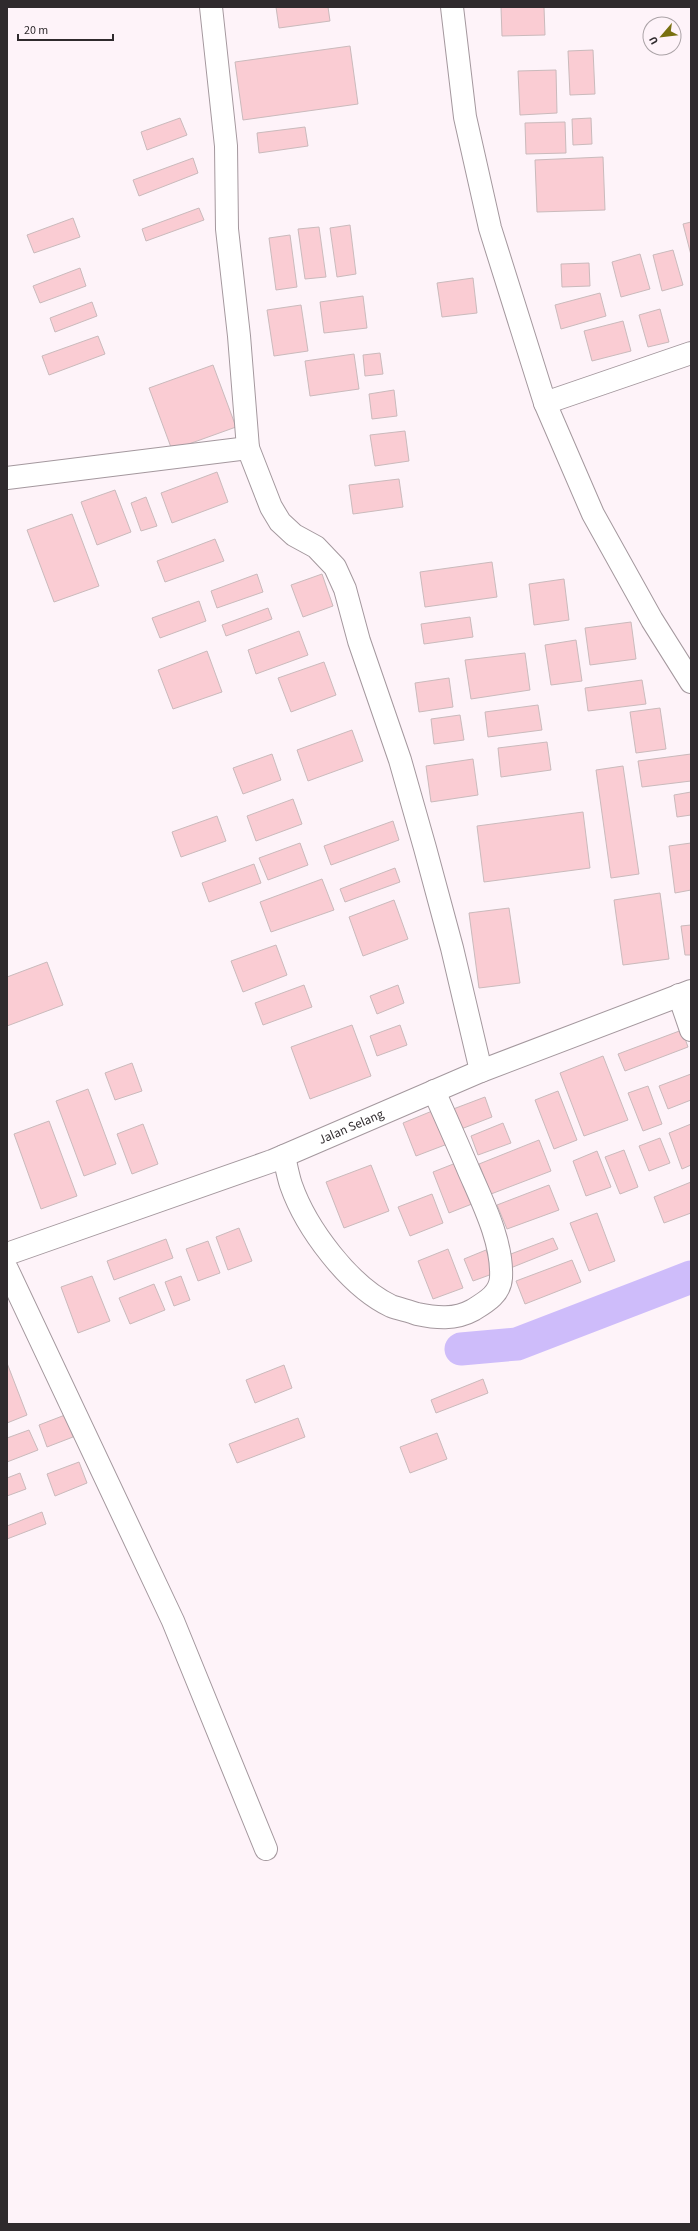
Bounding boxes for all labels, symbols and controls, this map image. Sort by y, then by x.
scale bar [18,16,113,42]
north arrow [642,16,682,56]
text: 20 m [24,22,48,39]
text: U [645,34,662,47]
street label: Jalan Selang [316,1105,387,1149]

